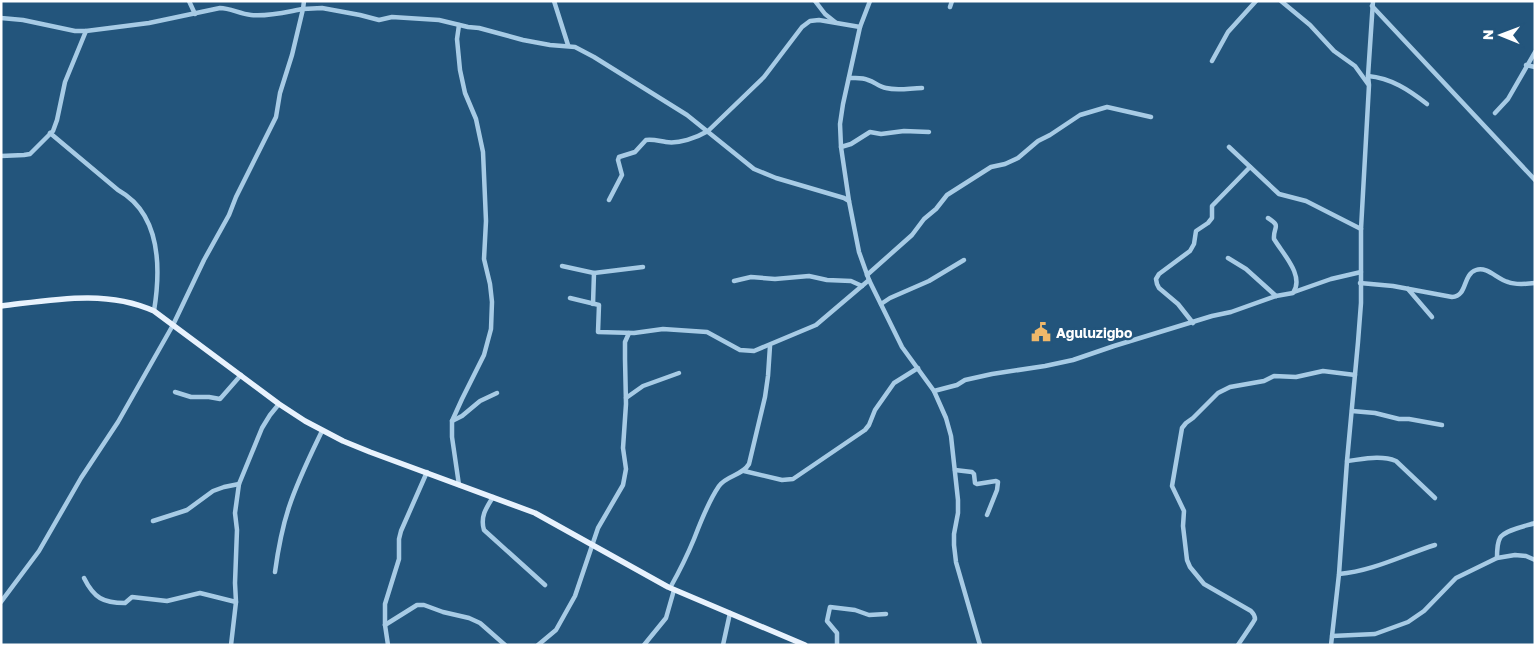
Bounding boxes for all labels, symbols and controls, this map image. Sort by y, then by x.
north arrow [1476,10,1526,60]
text: N [1479,29,1496,40]
public building icon: Aguluzigbo [1030,321,1052,343]
place label: Aguluzigbo [1056,324,1132,341]

